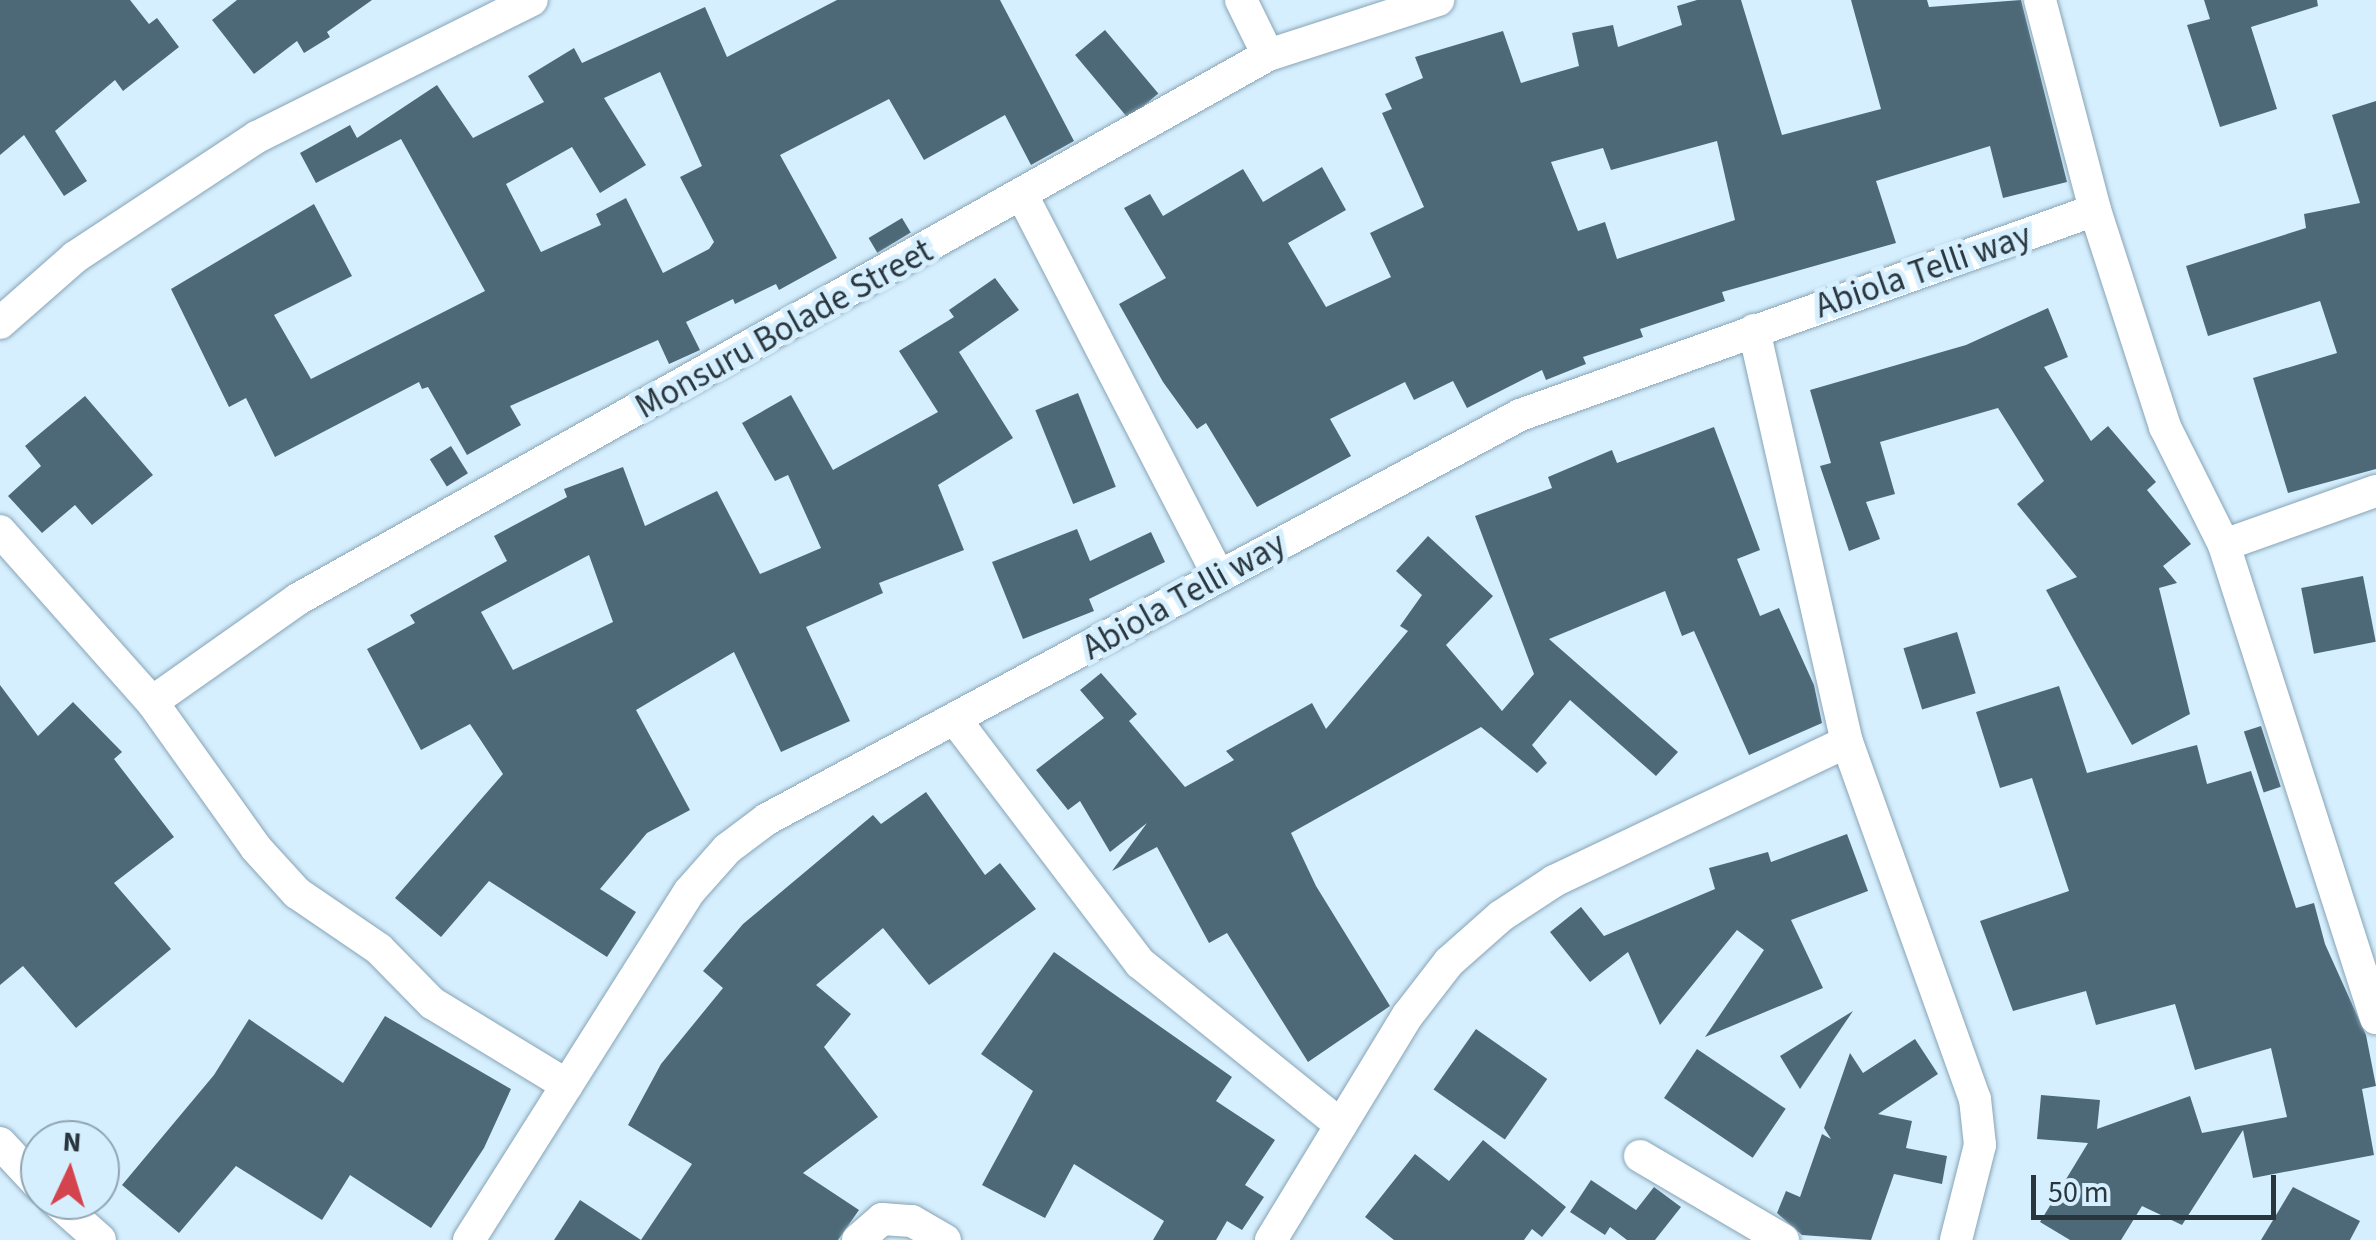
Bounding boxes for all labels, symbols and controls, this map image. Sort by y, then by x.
street label: Abiola Telli way [1810,214,2036,328]
street label: Monsuru Bolade Street [628,230,940,428]
street label: Abiola Telli way [1075,523,1293,669]
north arrow [20,1120,120,1220]
text: N [61,1121,83,1163]
scale bar [2036,1155,2281,1217]
text: 50 m [2048,1171,2109,1214]

